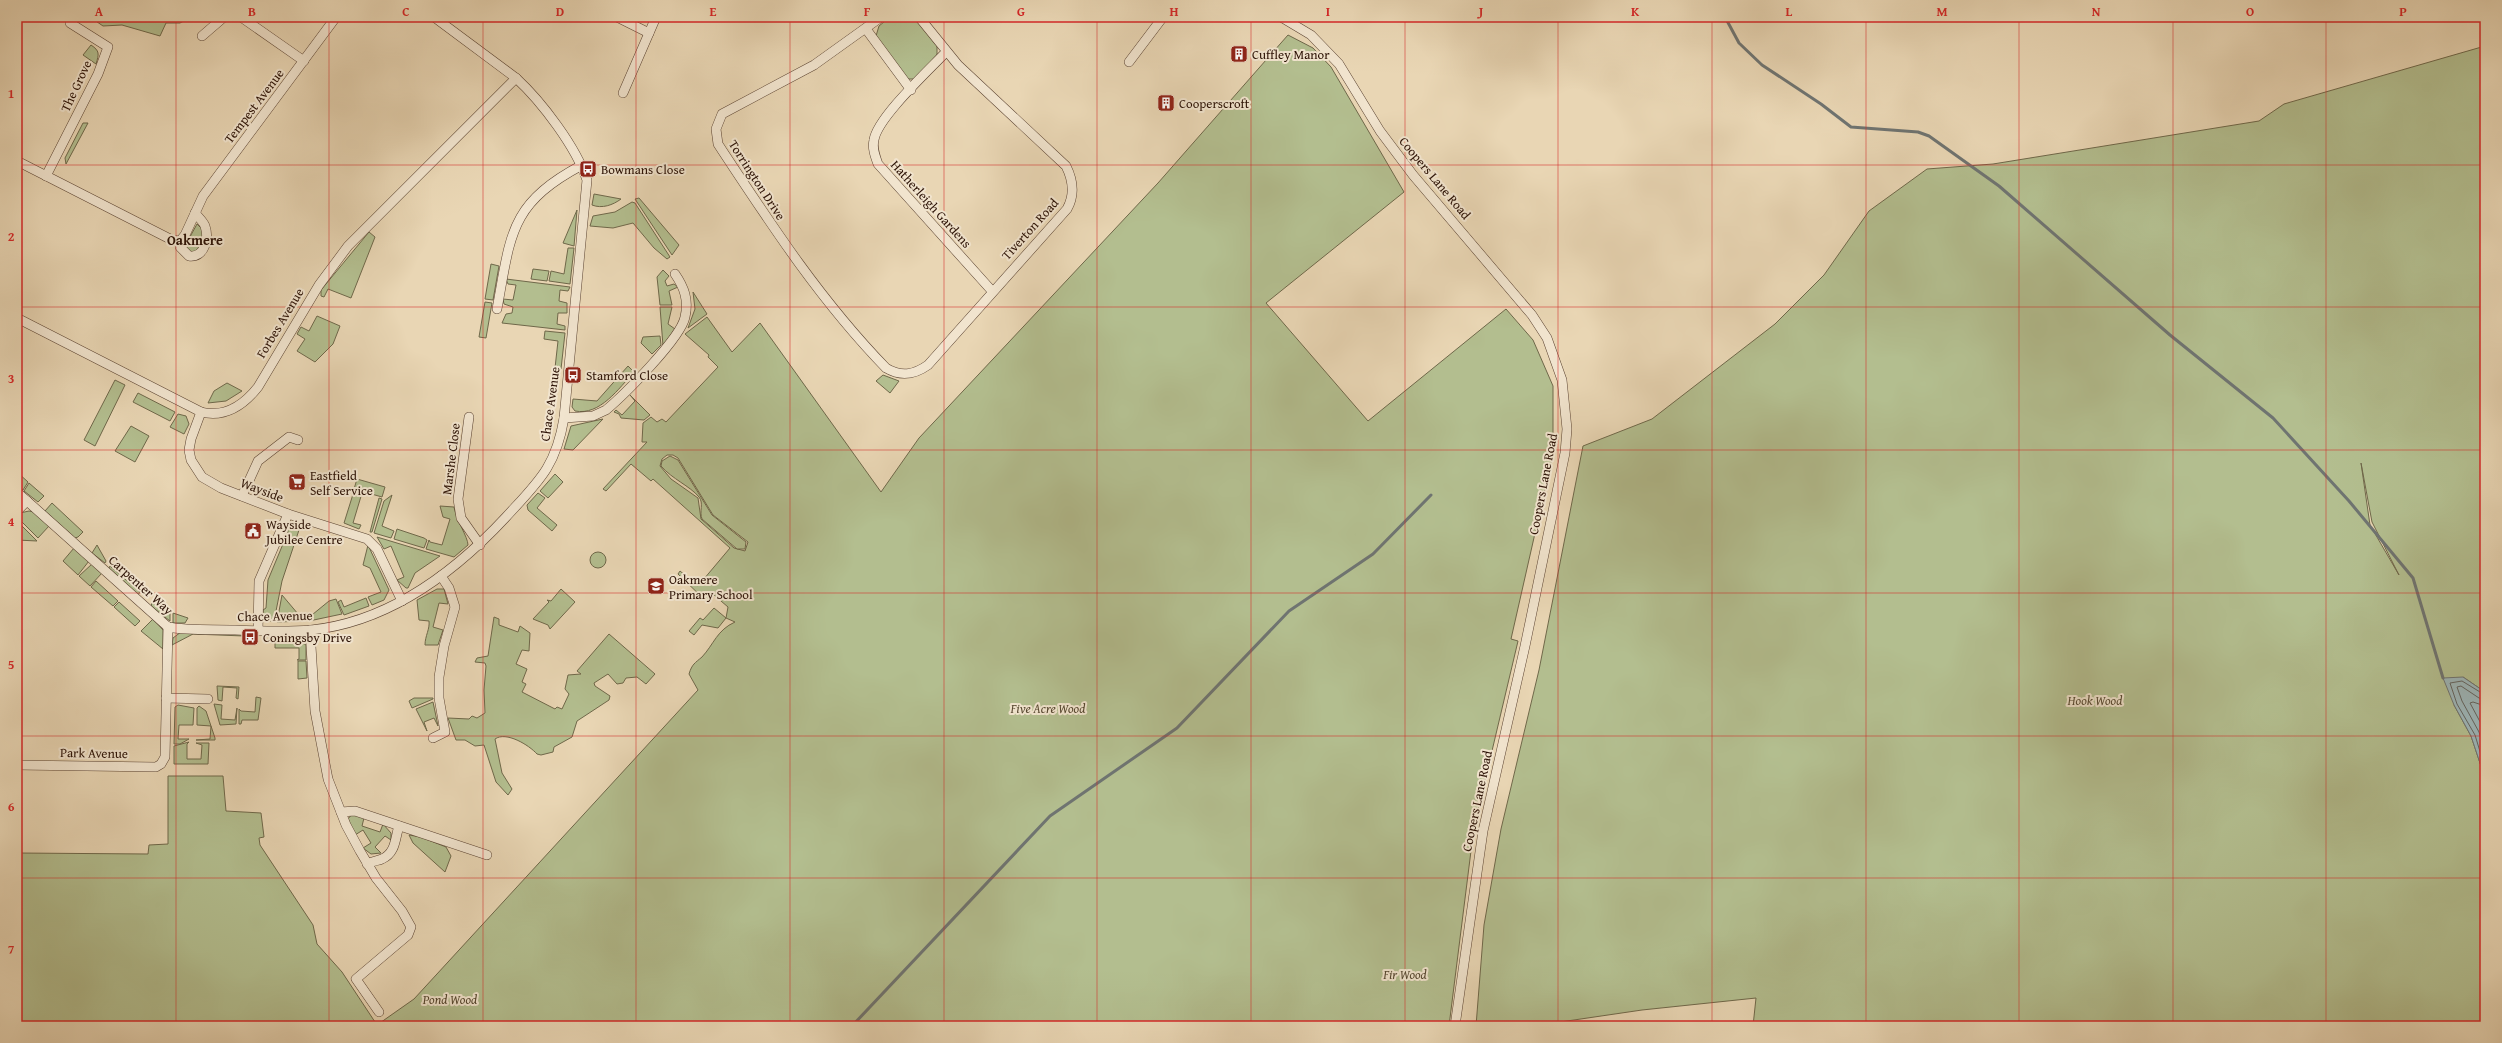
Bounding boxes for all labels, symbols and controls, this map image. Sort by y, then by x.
text: A [95,2,104,21]
text: B [248,2,256,21]
text: C [402,2,410,21]
text: D [556,2,564,21]
text: E [710,2,717,21]
text: F [864,2,871,21]
text: G [1017,2,1025,21]
text: H [1169,2,1179,21]
text: I [1326,2,1330,21]
text: J [1477,2,1484,21]
text: K [1631,2,1640,21]
text: L [1786,2,1793,21]
text: M [1936,2,1948,21]
text: N [2092,2,2101,21]
text: O [2246,2,2254,21]
text: P [2399,2,2407,21]
building icon: Cuffley Manor [1229,44,1249,64]
place label: Cuffley Manor [1252,45,1330,64]
street label: The Grove [56,57,96,115]
street label: Tempest Avenue [220,65,288,147]
text: 1 [8,84,14,103]
building icon: Cooperscroft [1156,93,1176,113]
place label: Cooperscroft [1179,94,1250,113]
street label: Coopers Lane Road [1395,133,1475,224]
street label: Torrington Drive [724,136,790,224]
street label: Hatherleigh Gardens [886,156,976,252]
bus stop icon: Bowmans Close [578,159,598,179]
place label: Bowmans Close [601,160,685,179]
street label: Tiverton Road [997,194,1063,264]
text: 2 [8,227,15,246]
district label: Oakmere [167,230,223,250]
street label: Forbes Avenue [252,284,308,362]
street label: Chace Avenue [535,365,565,443]
bus stop icon: Stamford Close [563,365,583,385]
place label: Stamford Close [586,366,668,385]
text: 3 [8,369,14,388]
street label: Marshe Close [437,422,465,496]
street label: Coopers Lane Road [1524,432,1562,536]
place label: Eastfield Self Service [310,466,373,500]
supermarket icon: Eastfield Self Service [287,472,307,492]
street label: Wayside [238,473,286,507]
text: 4 [8,512,15,531]
place label: Wayside Jubilee Centre [264,515,343,549]
public building icon: Wayside Jubilee Centre [243,521,263,541]
street label: Carpenter Way [105,551,178,620]
place label: Oakmere Primary School [669,570,753,604]
school or university icon: Oakmere Primary School [646,576,666,596]
street label: Chace Avenue [237,606,313,626]
bus stop icon: Coningsby Drive [240,627,260,647]
place label: Coningsby Drive [263,628,352,647]
text: 5 [8,655,15,674]
park label: Hook Wood [2067,691,2122,710]
park label: Five Acre Wood [1010,699,1085,718]
street label: Park Avenue [60,743,128,763]
street label: Coopers Lane Road [1457,749,1497,853]
text: 6 [8,797,15,816]
text: 7 [8,940,15,959]
park label: Fir Wood [1382,965,1427,984]
park label: Pond Wood [422,990,477,1009]

